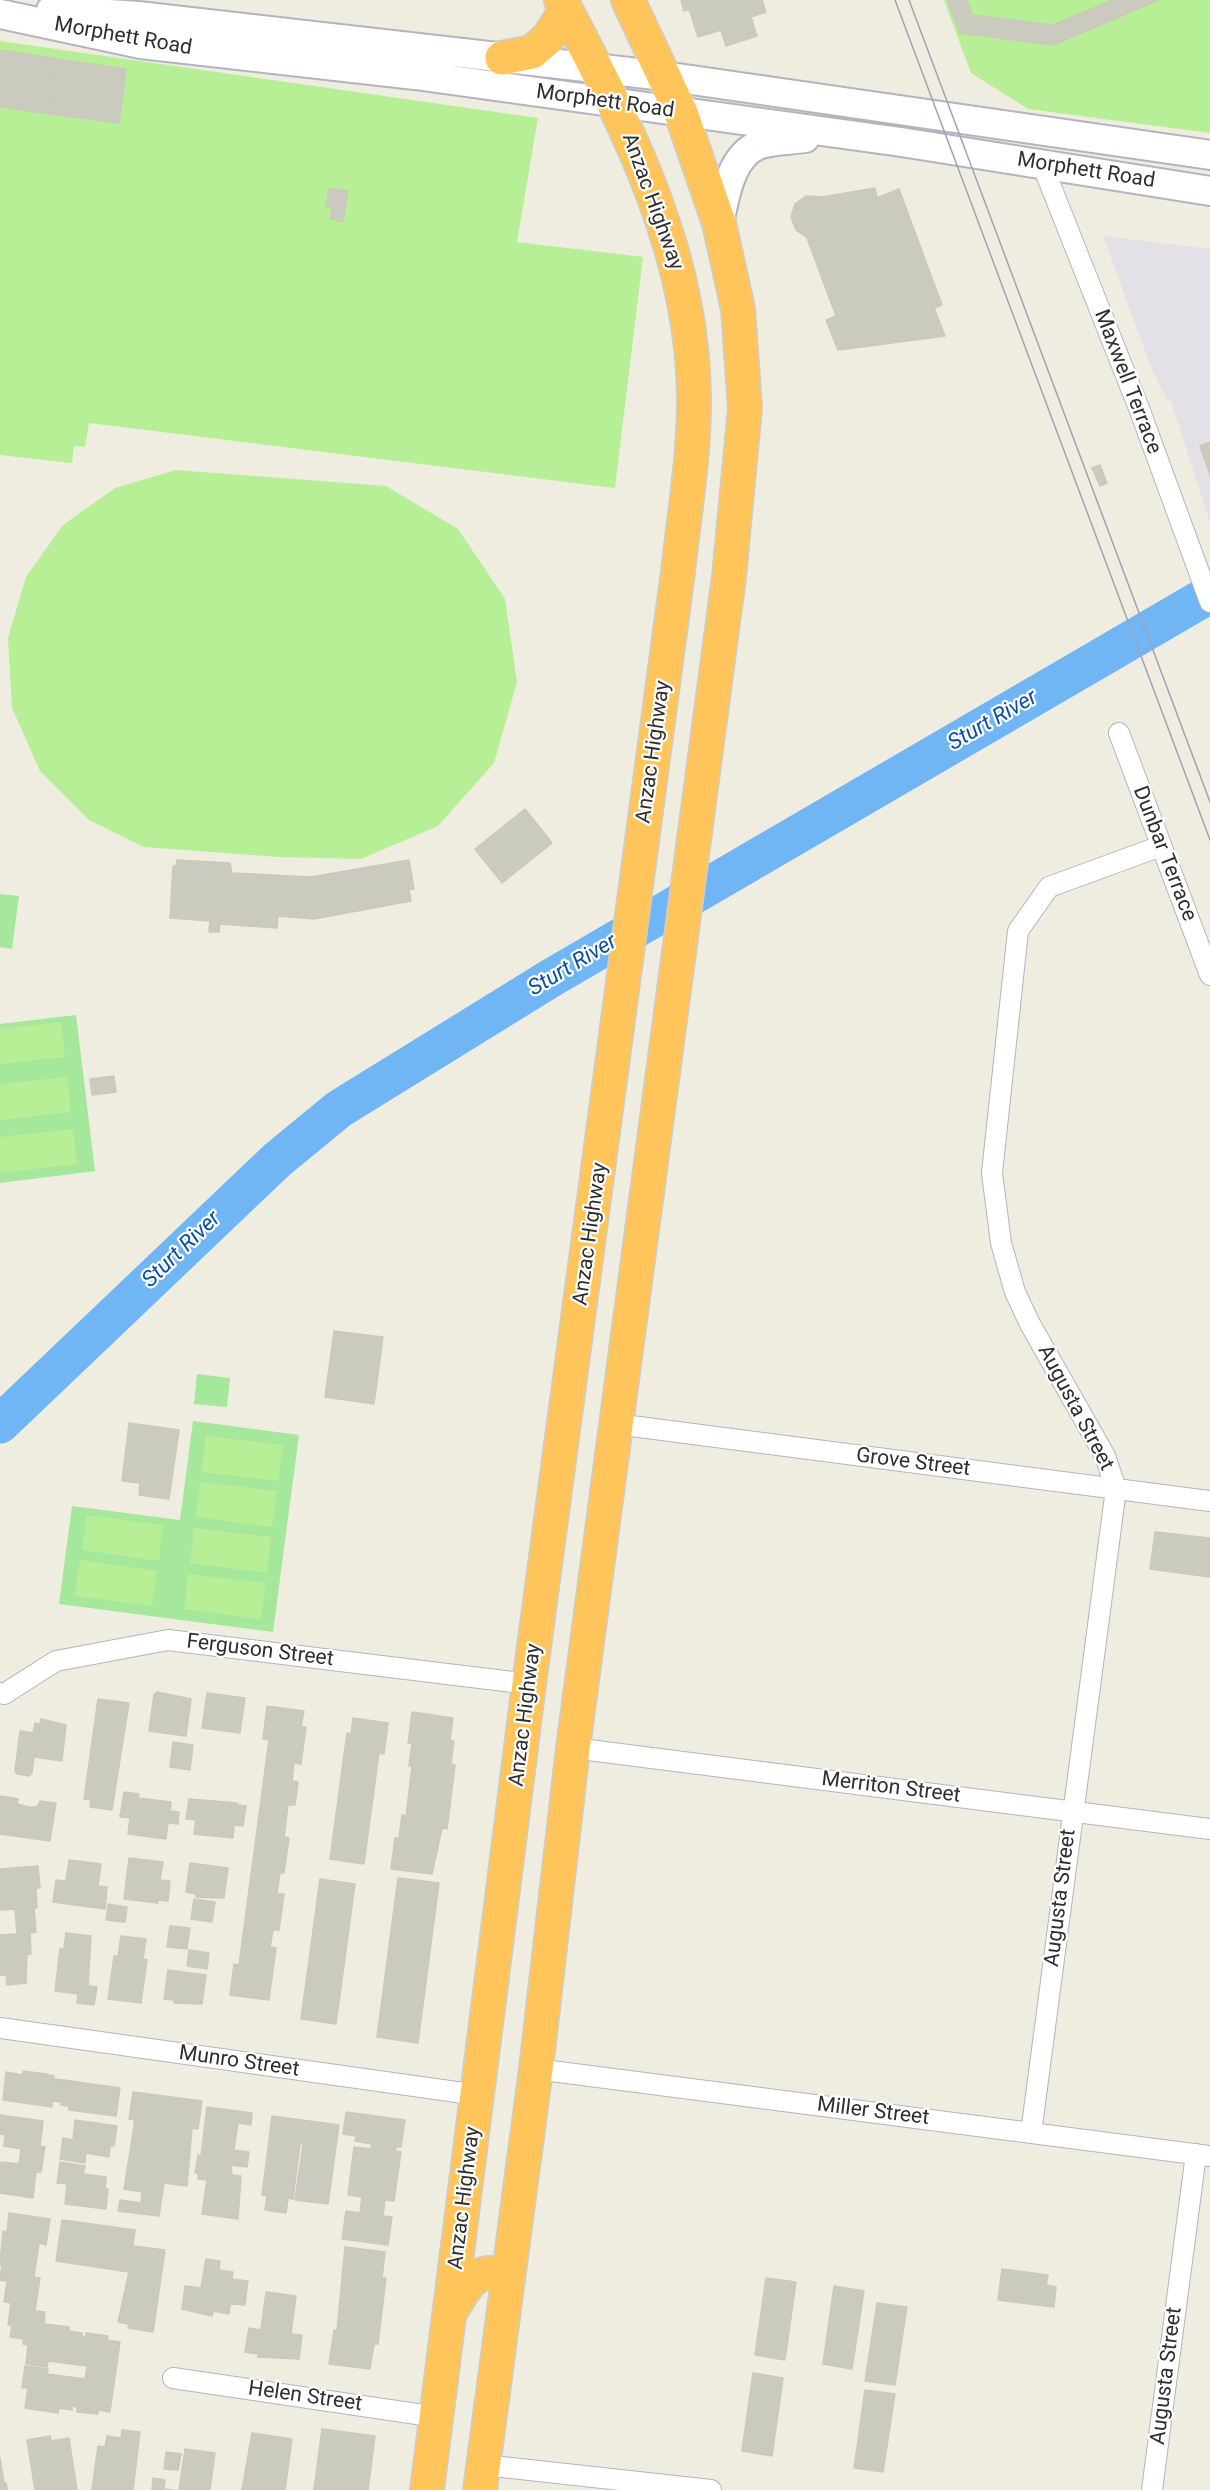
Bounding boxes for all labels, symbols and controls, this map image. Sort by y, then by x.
street label: Morphett Road [52,13,194,61]
street label: Morphett Road [534,80,676,124]
street label: Anzac Highway [616,130,688,274]
street label: Morphett Road [1015,148,1157,194]
street label: Maxwell Terrace [1088,306,1166,458]
street label: Anzac Highway [632,679,676,825]
water label: Sturt River [944,685,1042,757]
street label: Dunbar Terrace [1127,783,1201,925]
water label: Sturt River [524,929,622,1003]
street label: Anzac Highway [569,1161,613,1307]
water label: Sturt River [137,1206,227,1294]
street label: Augusta Street [1031,1341,1119,1475]
street label: Grove Street [854,1443,972,1483]
street label: Ferguson Street [185,1629,335,1673]
street label: Anzac Highway [505,1642,547,1788]
street label: Merriton Street [820,1767,962,1809]
street label: Augusta Street [1040,1828,1082,1968]
street label: Munro Street [177,2041,301,2083]
street label: Miller Street [816,2093,930,2131]
street label: Anzac Highway [444,2125,486,2271]
street label: Augusta Street [1146,2306,1188,2446]
street label: Helen Street [247,2377,363,2417]

